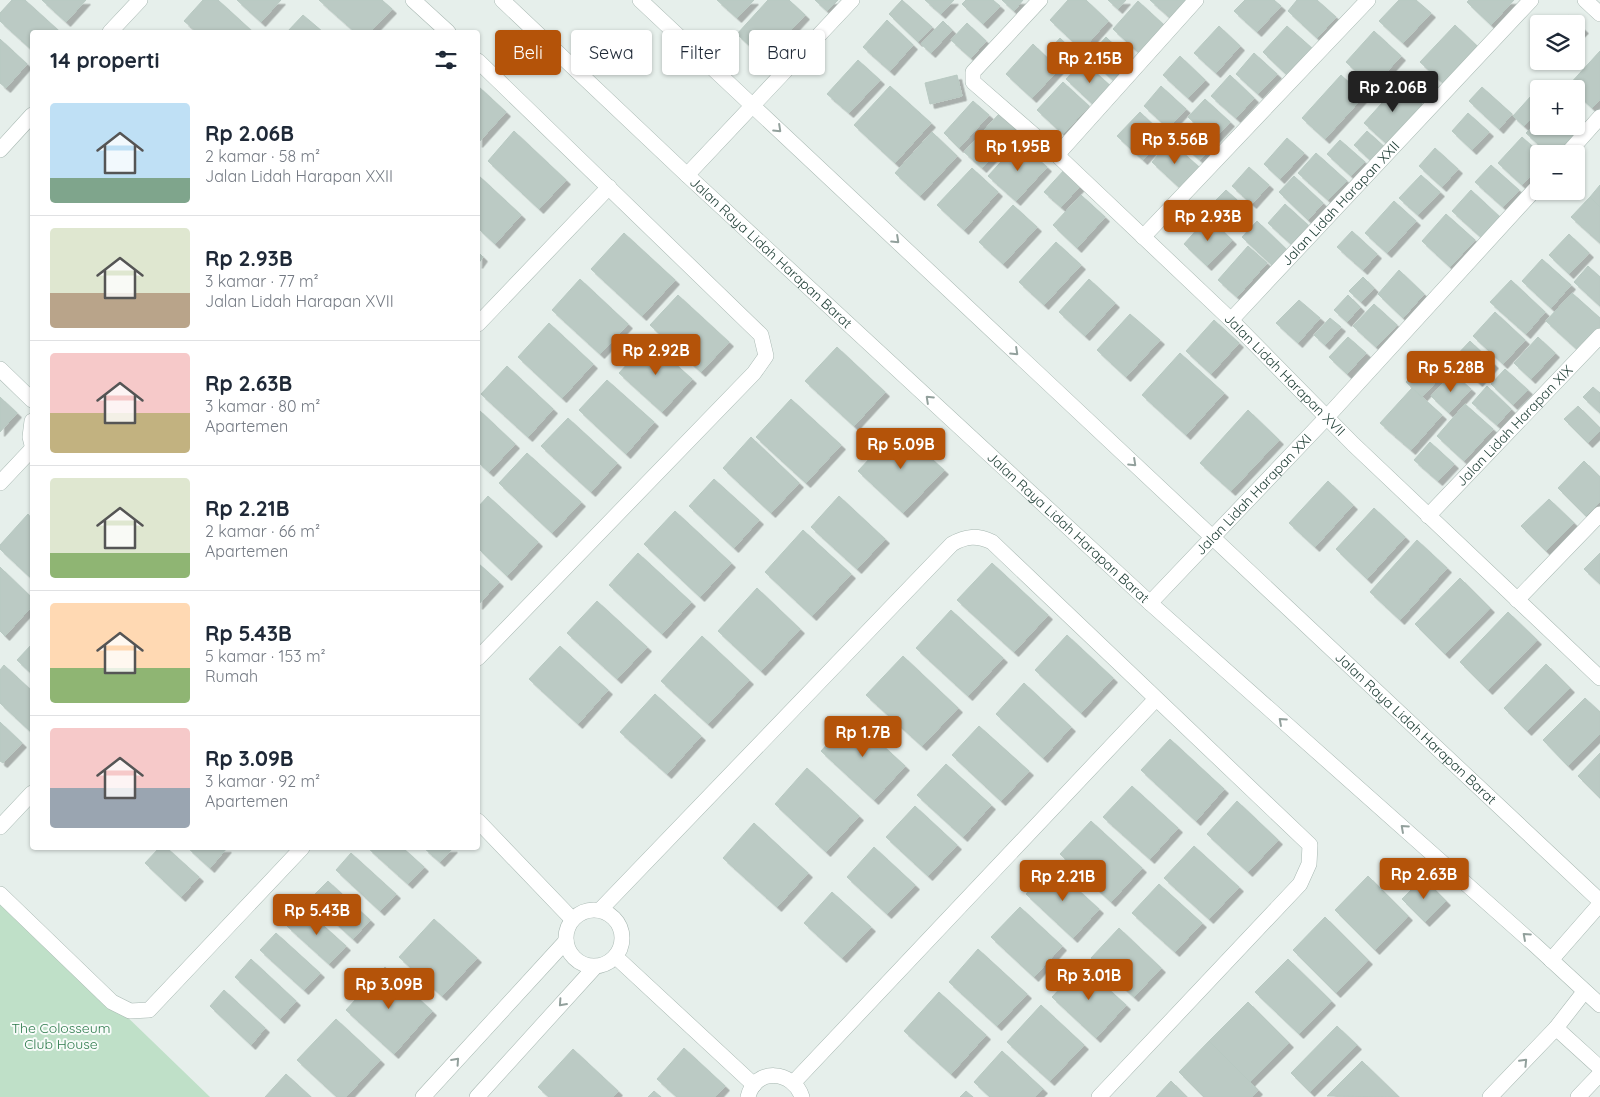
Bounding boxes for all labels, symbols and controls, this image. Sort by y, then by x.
map controls [1530,15,1585,200]
button: layers [1530,15,1585,70]
chip: Beli [495,30,561,75]
chip: Sewa [571,30,652,75]
chip: Filter [662,30,739,75]
chip: Baru [749,30,825,75]
pin: Rp 2.15B [1038,42,1142,84]
icon: filters [432,46,460,74]
text: 14 properti [50,47,160,73]
text: Rp 2.15B [1058,48,1122,68]
pin: Rp 2.06B [1341,70,1445,113]
text: Rp 2.06B [1359,77,1427,97]
button: + [1530,80,1585,135]
text: Rp 2.06B [205,120,294,146]
pin: Rp 3.56B [1123,122,1227,165]
icon: home [90,123,150,183]
one-way arrow [772,123,781,132]
text: Rp 3.56B [1142,129,1208,149]
pin: Rp 1.95B [966,130,1070,172]
text: Rp 1.95B [986,136,1050,156]
street label: Jalan Lidah Harapan XXII [1278,137,1403,269]
button: − [1530,145,1585,200]
text: 2 kamar · 58 m² [205,146,320,166]
text: Jalan Lidah Harapan XXII [205,166,393,186]
street label: Jalan Raya Lidah Harapan Barat [686,173,856,332]
pin: Rp 2.93B [1156,200,1260,242]
text: Rp 2.93B [1175,206,1241,226]
one-way arrow [891,234,900,243]
text: Rp 2.93B [205,245,293,271]
icon: home [90,248,150,308]
text: 3 kamar · 77 m² [205,271,319,291]
text: Jalan Lidah Harapan XVII [205,291,394,311]
street label: Jalan Lidah Harapan XVII [1220,309,1349,440]
pin: Rp 2.92B [604,334,708,376]
text: Rp 2.92B [622,340,690,360]
one-way arrow [1009,346,1018,355]
pin: Rp 5.28B [1399,350,1503,393]
text: Rp 5.28B [1418,357,1484,377]
street label: Jalan Lidah Harapan XIX [1452,361,1577,490]
text: Rp 2.63B [205,370,292,396]
icon: home [90,373,150,433]
text: 3 kamar · 80 m² [205,396,320,416]
one-way arrow [926,396,935,405]
text: Apartemen [205,416,288,436]
pin: Rp 5.09B [849,428,953,470]
street label: Jalan Lidah Harapan XXI [1191,430,1315,559]
text: Rp 5.09B [867,434,935,454]
street label: Jalan Raya Lidah Harapan Barat [983,448,1154,607]
one-way arrow [1128,457,1137,466]
text: Rp 2.21B [205,495,290,521]
icon: home [90,498,150,558]
text: 2 kamar · 66 m² [205,521,320,541]
text: Apartemen [205,541,288,561]
text: Rp 5.43B [205,620,292,646]
icon: home [90,623,150,683]
text: 5 kamar · 153 m² [205,646,326,666]
street label: Jalan Raya Lidah Harapan Barat [1331,648,1500,808]
text: Rumah [205,666,258,686]
pin: Rp 1.7B [817,716,909,758]
one-way arrow [1279,717,1288,726]
text: Rp 1.7B [836,722,891,742]
text: Rp 3.09B [205,745,294,771]
icon: home [90,748,150,808]
text: 3 kamar · 92 m² [205,771,320,791]
text: Apartemen [205,791,288,811]
one-way arrow [1401,825,1410,834]
pin: Rp 2.63B [1372,858,1476,900]
pin: Rp 2.21B [1011,860,1115,902]
text: Rp 2.63B [1391,864,1457,884]
text: Rp 2.21B [1031,866,1095,886]
pin: Rp 5.43B [265,894,369,936]
text: Rp 5.43B [284,900,350,920]
one-way arrow [1522,933,1531,942]
pin: Rp 3.01B [1037,958,1141,1001]
text: Rp 3.01B [1057,965,1121,985]
pin: Rp 3.09B [337,968,441,1010]
text: Rp 3.09B [355,974,423,994]
one-way arrow [559,997,568,1006]
park label: The Colosseum Club House [11,1019,111,1053]
one-way arrow [450,1058,459,1067]
one-way arrow [1518,1059,1527,1068]

